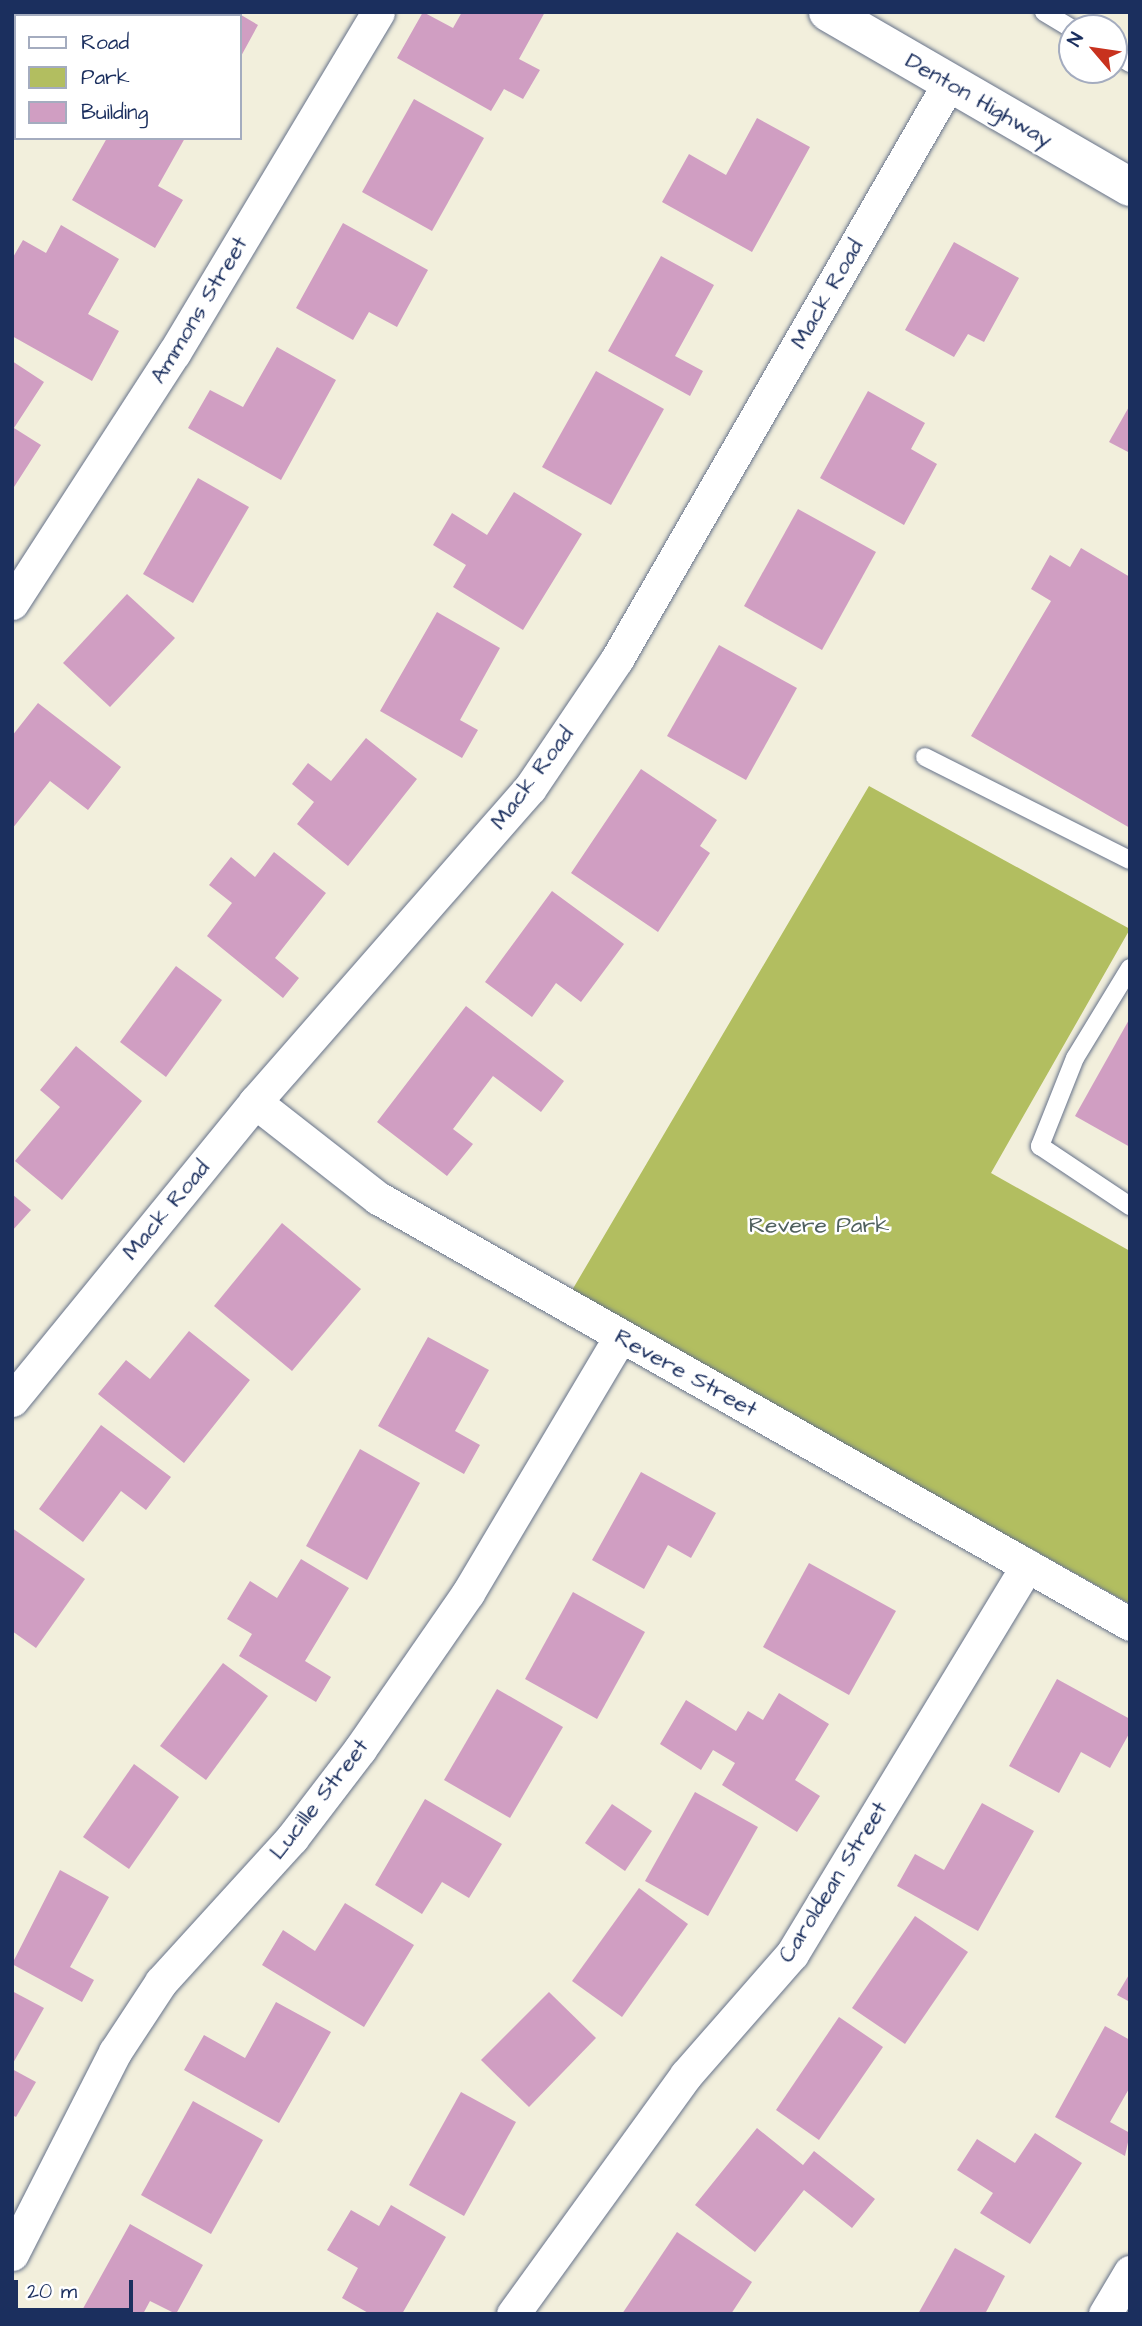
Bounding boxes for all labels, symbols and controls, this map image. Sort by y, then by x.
legend [14,14,242,140]
north arrow [1058,14,1128,84]
text: Road [81,28,129,57]
text: N [1061,28,1091,51]
street label: Denton Highway [900,47,1058,153]
text: Park [81,63,130,92]
text: Building [81,98,148,127]
street label: Ammons Street [144,231,254,389]
street label: Mack Road [785,235,869,353]
street label: Mack Road [484,721,580,835]
street label: Mack Road [116,1155,216,1265]
park label: Revere Park [749,1211,889,1239]
street label: Revere Street [610,1323,762,1423]
street label: Lucille Street [263,1733,375,1865]
street label: Caroldean Street [772,1796,894,1968]
scale bar [18,2266,136,2310]
text: 20 m [27,2277,77,2306]

